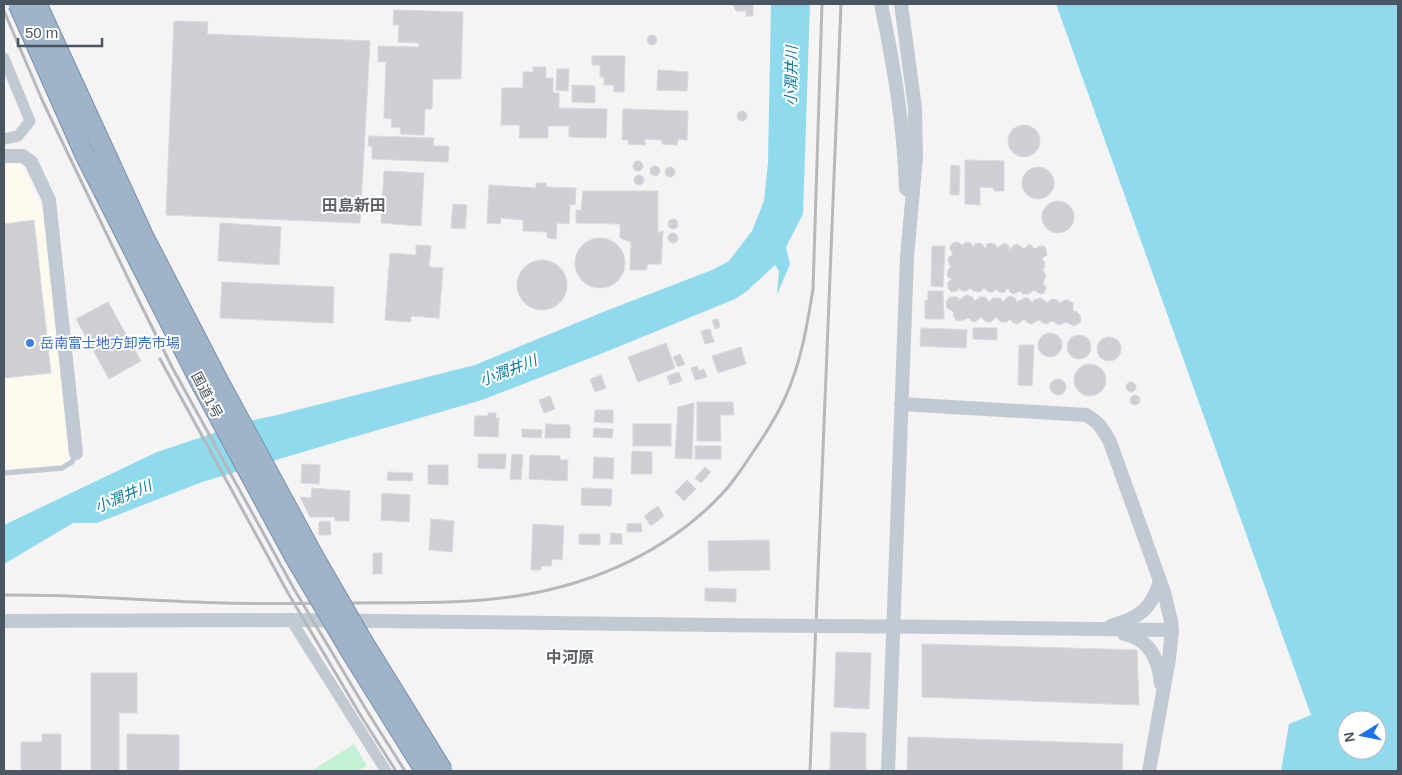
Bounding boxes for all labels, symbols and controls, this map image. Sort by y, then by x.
scale bar [18,15,101,47]
text: 50 m [25,24,58,41]
water label: 小潤井川 [782,44,800,106]
district label: 田島新田 [322,197,386,214]
place label: 岳南富士地方卸売市場 [40,335,180,351]
marker: 岳南富士地方卸売市場 [24,337,36,349]
water label: 小潤井川 [477,351,541,389]
street label: 国道1号 [188,369,226,421]
water label: 小潤井川 [92,476,156,516]
district label: 中河原 [546,649,594,666]
north arrow [1337,710,1387,760]
text: N [1340,731,1358,744]

